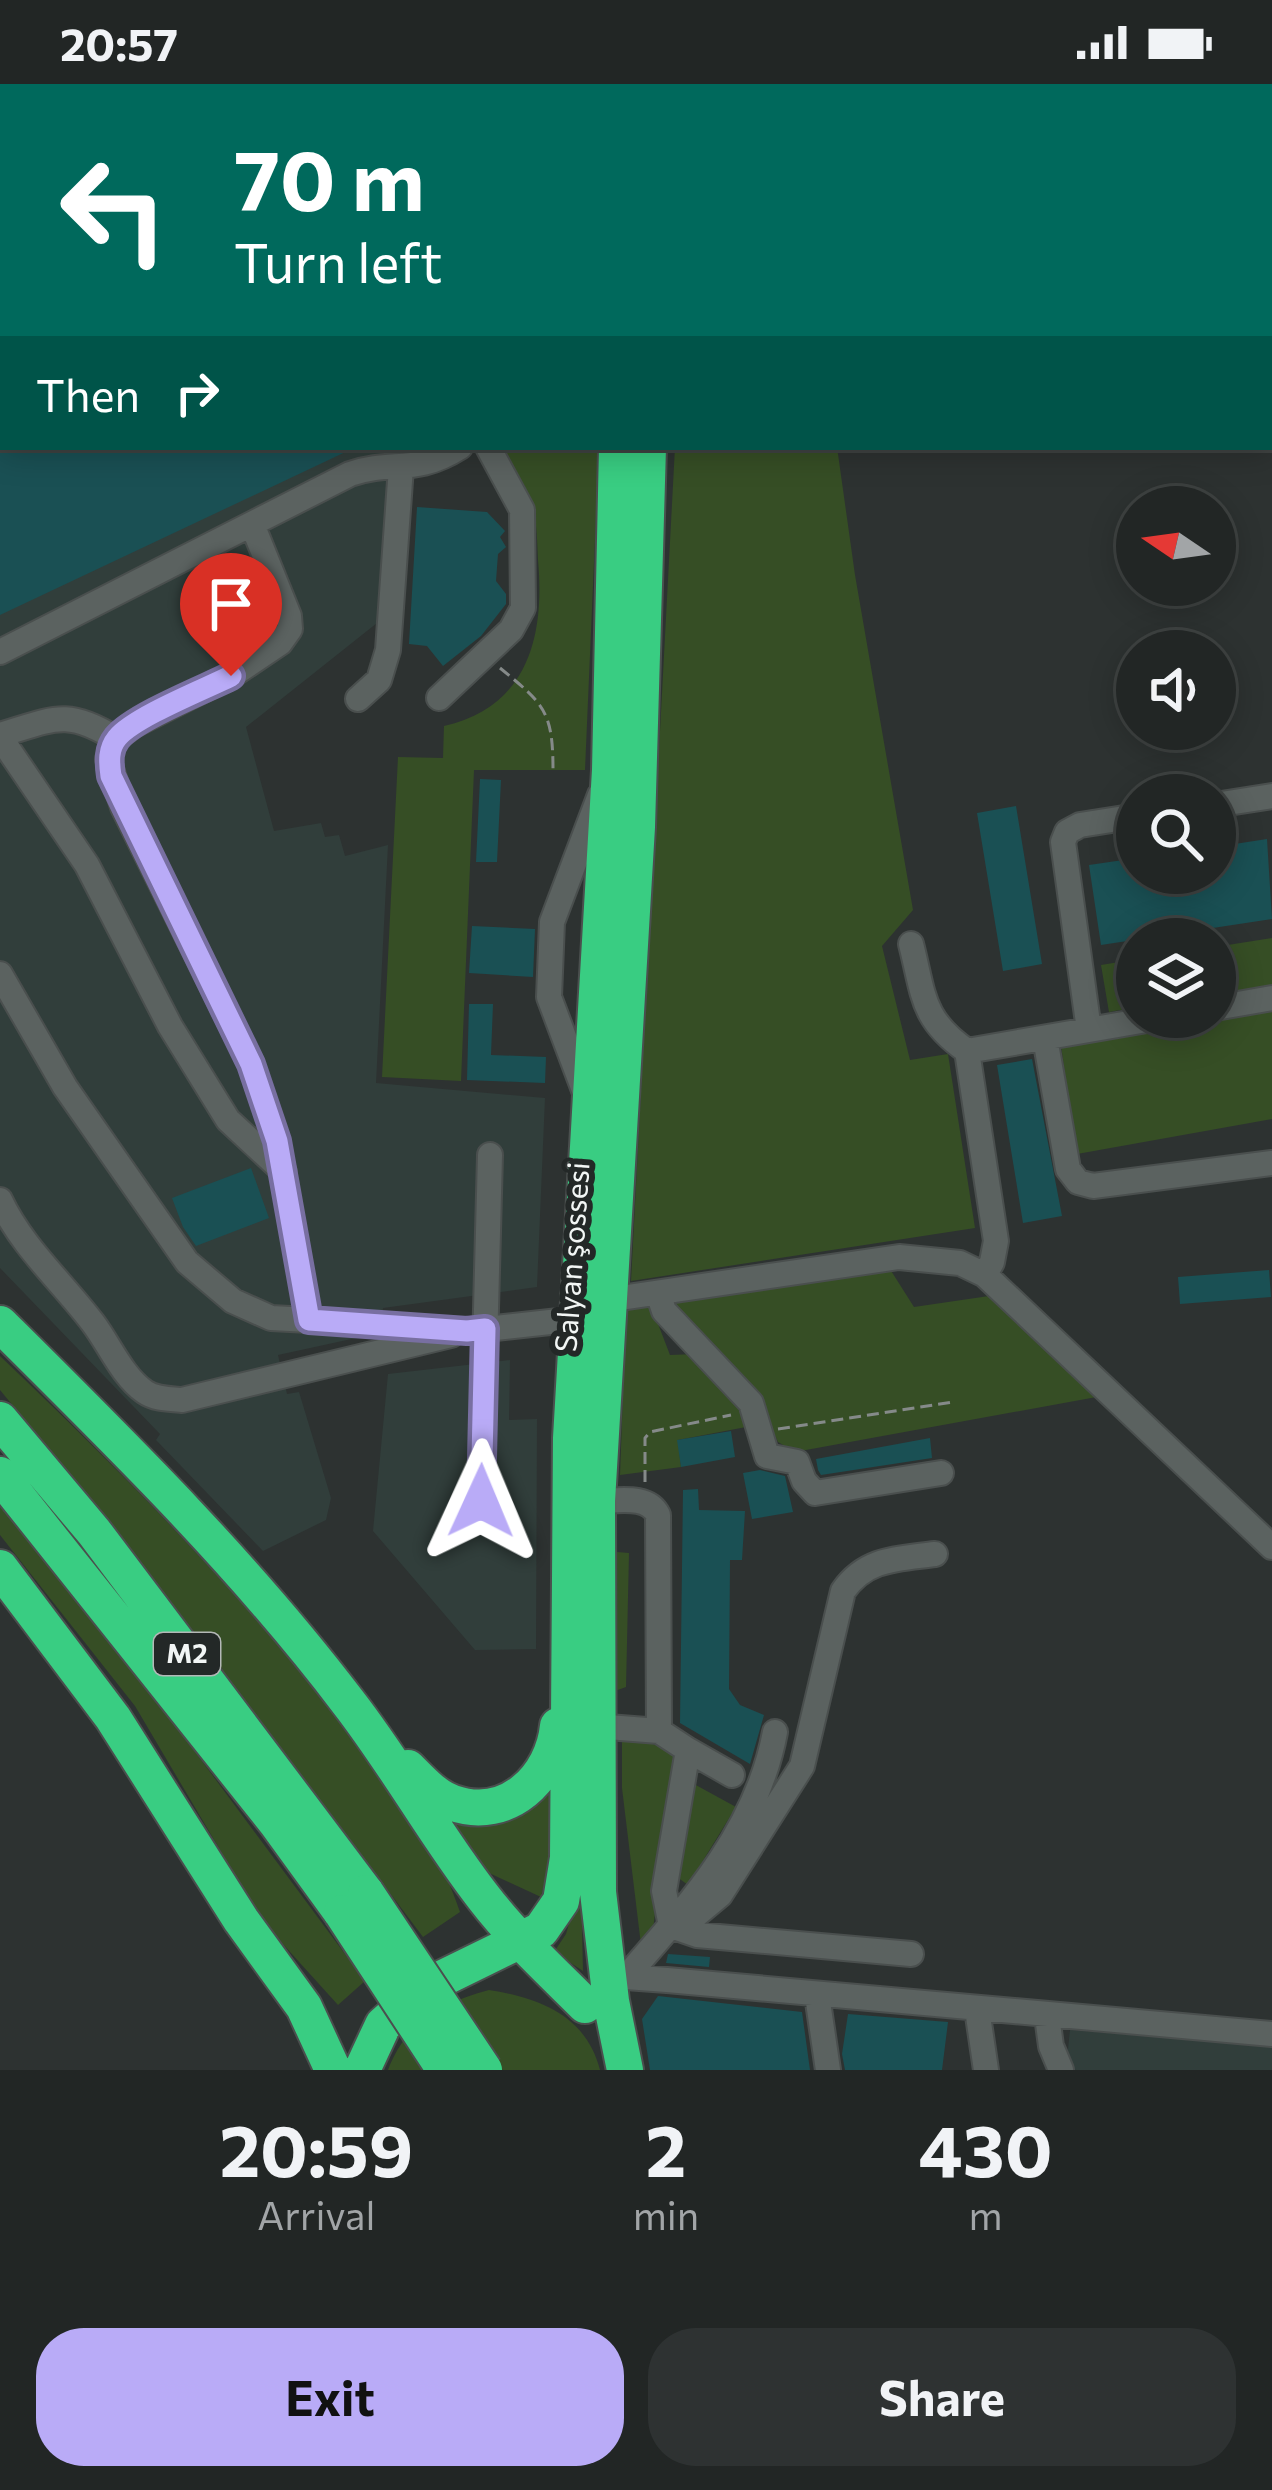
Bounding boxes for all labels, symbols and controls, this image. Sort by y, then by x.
text: 20:57 [60,15,178,70]
text: 70 m [234,126,425,228]
icon: left [36,132,192,288]
text: Turn left [234,228,442,294]
icon: right [164,360,230,426]
text: Then [36,366,140,421]
north arrow [1116,486,1236,606]
map controls [1116,486,1236,1038]
pin [180,553,282,676]
icon: arrive [198,571,264,637]
button: sound [1116,630,1236,750]
button: search [1116,774,1236,894]
button: layers [1116,918,1236,1038]
street label: Salyan şossesi [545,1161,596,1353]
position arrow [418,1438,544,1564]
road number: M2 [154,1633,220,1675]
text: 20:59 [219,2104,413,2192]
text: 2 [645,2104,686,2192]
text: 430 [919,2104,1053,2192]
text: Arrival [257,2190,375,2238]
text: min [633,2190,699,2238]
text: m [969,2190,1003,2238]
button: Exit [36,2328,624,2466]
button: Share [648,2328,1236,2466]

